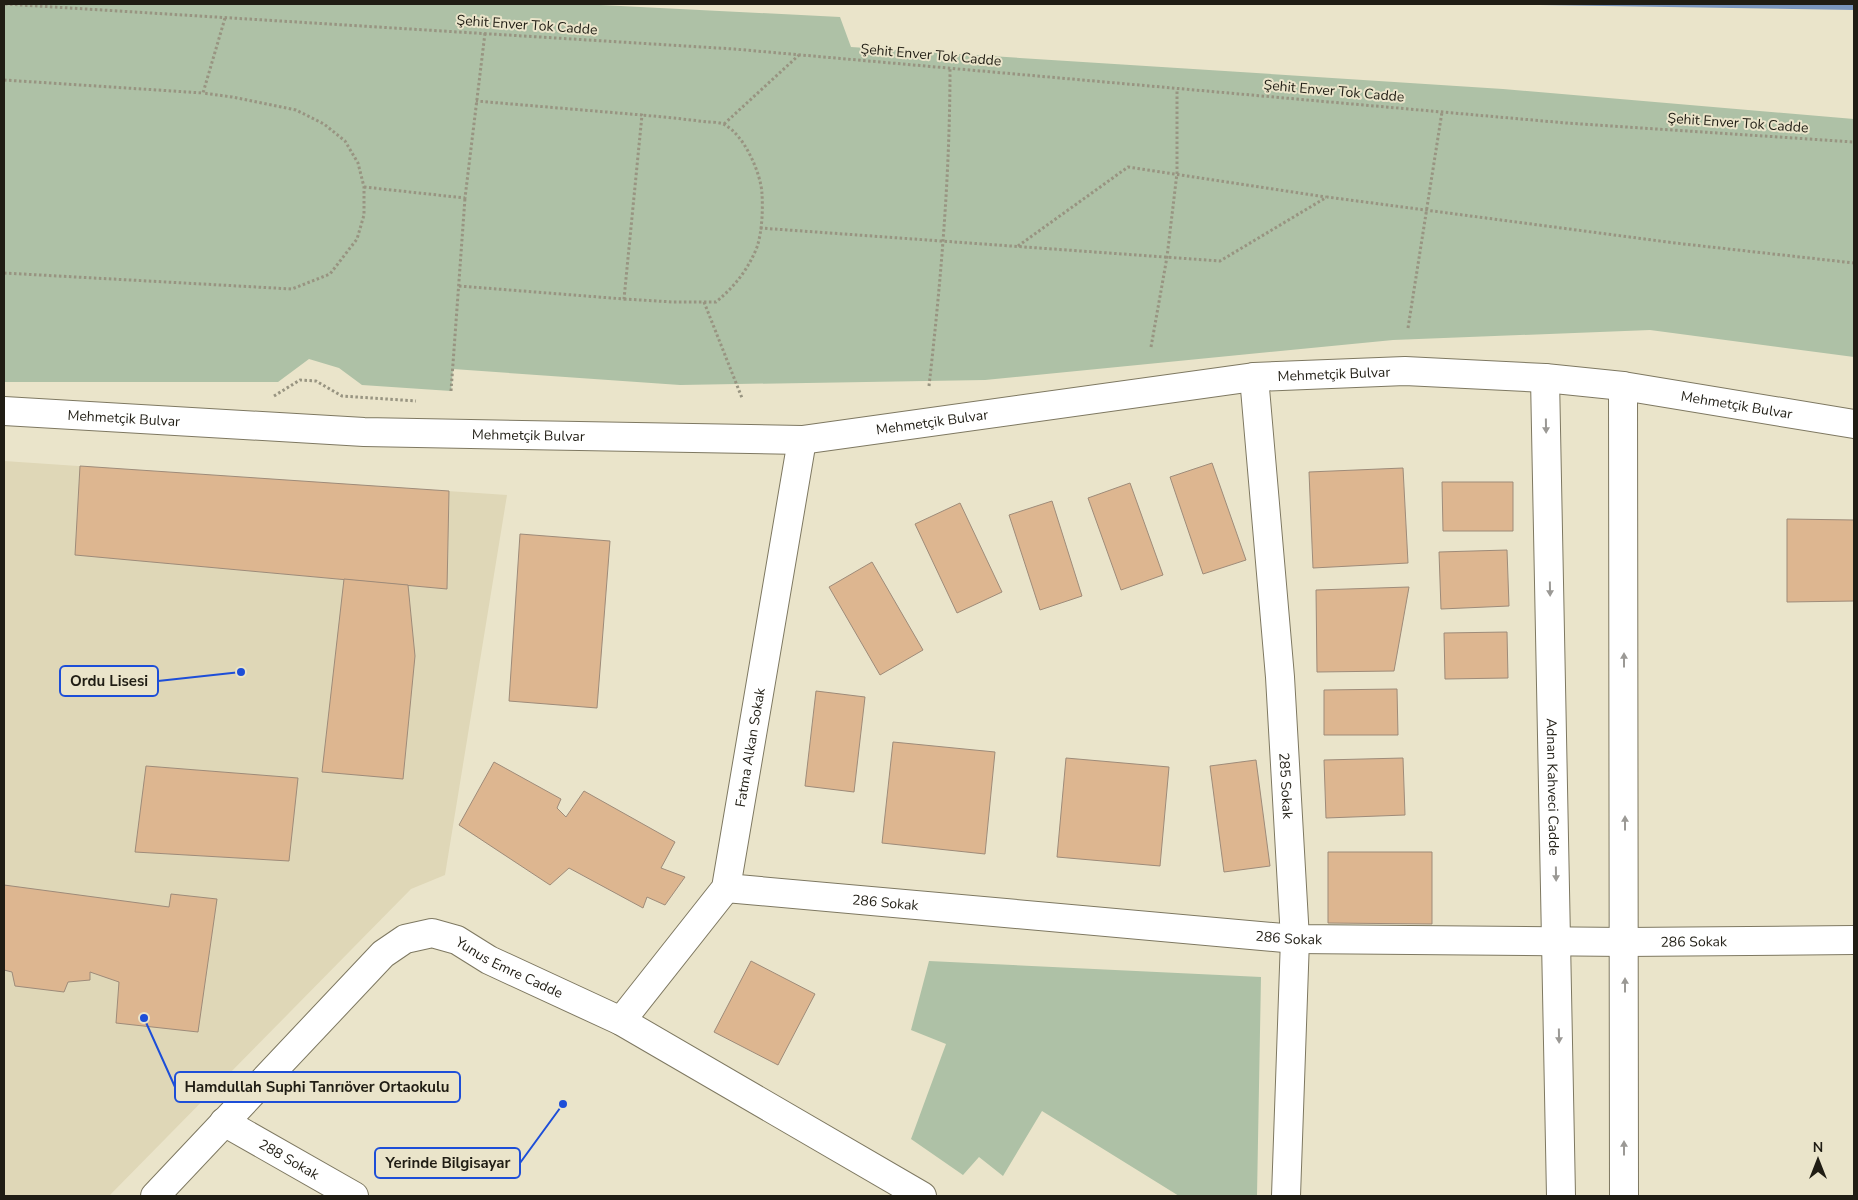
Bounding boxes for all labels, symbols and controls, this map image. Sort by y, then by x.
street label: Şehit Enver Tok Cadde [456,11,598,39]
street label: Şehit Enver Tok Cadde [860,39,1002,71]
street label: Şehit Enver Tok Cadde [1263,75,1405,107]
street label: Şehit Enver Tok Cadde [1667,109,1809,137]
street label: Mehmetçik Bulvar [1277,362,1391,386]
street label: Mehmetçik Bulvar [1679,386,1794,423]
street label: Mehmetçik Bulvar [67,405,181,431]
street label: Mehmetçik Bulvar [875,405,989,439]
one-way arrow [1542,419,1550,435]
street label: Mehmetçik Bulvar [472,424,585,446]
one-way arrow [1546,581,1554,597]
one-way arrow [1620,652,1628,668]
callout: Ordu Lisesi [60,666,158,696]
text: Ordu Lisesi [70,671,148,691]
street label: Fatma Alkan Sokak [730,685,769,809]
street label: Adnan Kahveci Cadde [1542,718,1564,856]
street label: 285 Sokak [1275,752,1298,820]
one-way arrow [1621,814,1629,830]
one-way arrow [1552,866,1560,882]
street label: 286 Sokak [851,890,920,915]
street label: 286 Sokak [1255,926,1323,949]
street label: Yunus Emre Cadde [451,932,566,1002]
street label: 286 Sokak [1660,932,1728,951]
one-way arrow [1621,977,1629,993]
one-way arrow [1555,1028,1563,1044]
callout: Hamdullah Suphi Tanrıöver Ortaokulu [175,1072,460,1102]
text: Hamdullah Suphi Tanrıöver Ortaokulu [184,1077,450,1097]
street label: 288 Sokak [256,1134,324,1184]
north arrow [1793,1135,1843,1185]
text: N [1813,1138,1823,1157]
one-way arrow [1620,1139,1628,1155]
callout: Yerinde Bilgisayar [375,1148,520,1178]
text: Yerinde Bilgisayar [385,1153,511,1173]

